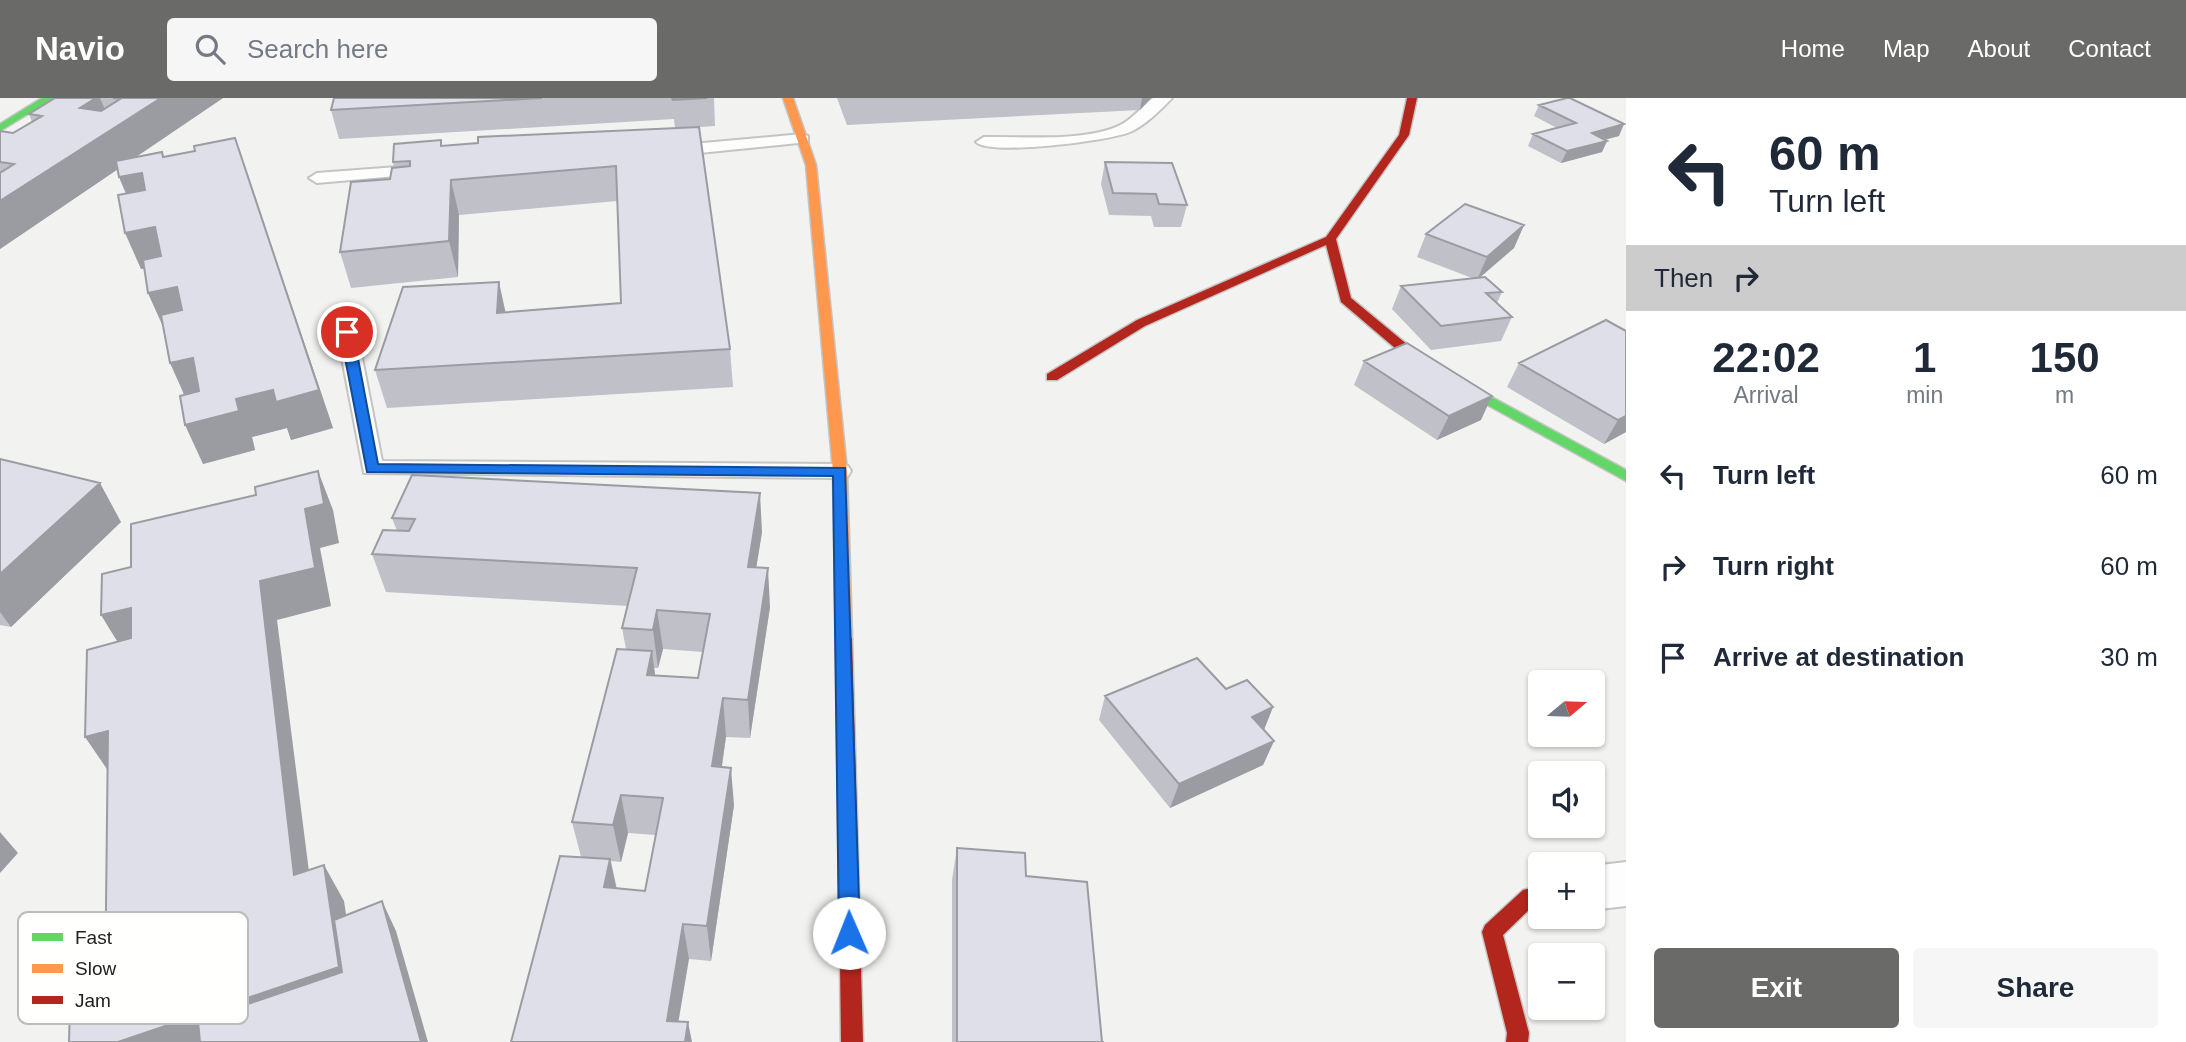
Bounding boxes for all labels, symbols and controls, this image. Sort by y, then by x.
search box [167,18,657,81]
text: Navio [35,30,125,67]
icon: search [191,30,229,68]
text: Search here [247,34,389,64]
text: Home [1781,35,1845,62]
text: Map [1883,35,1930,62]
text: About [1968,35,2030,62]
text: Contact [2068,35,2151,62]
icon: left [1654,126,1745,217]
text: 60 m [1769,126,1881,180]
text: Turn left [1769,183,1885,219]
icon: right [1727,259,1765,297]
text: Then [1654,263,1713,293]
pin [317,302,377,362]
icon: arrive [328,313,366,351]
text: 22:02 [1712,334,1820,381]
text: 1 [1913,334,1936,381]
text: 150 [2030,334,2100,381]
text: Arrival [1733,382,1799,408]
text: min [1906,382,1943,408]
text: m [2055,382,2074,408]
icon: left [1654,457,1692,495]
text: Turn left [1713,460,1815,490]
text: 60 m [2100,460,2158,490]
icon: right [1654,548,1692,586]
text: Turn right [1713,551,1834,581]
text: 60 m [2100,551,2158,581]
icon: arrive [1654,639,1692,677]
text: Arrive at destination [1713,642,1964,672]
text: 30 m [2100,642,2158,672]
north arrow [1528,670,1605,747]
map controls [1528,670,1605,1020]
button: sound [1528,761,1605,838]
button: + [1528,852,1605,929]
position arrow [812,896,886,970]
legend [18,912,248,1024]
text: Fast [75,927,113,948]
button: − [1528,943,1605,1020]
button: Exit [1654,948,1899,1028]
button: Share [1913,948,2158,1028]
text: Slow [75,958,116,979]
text: Jam [75,990,111,1011]

